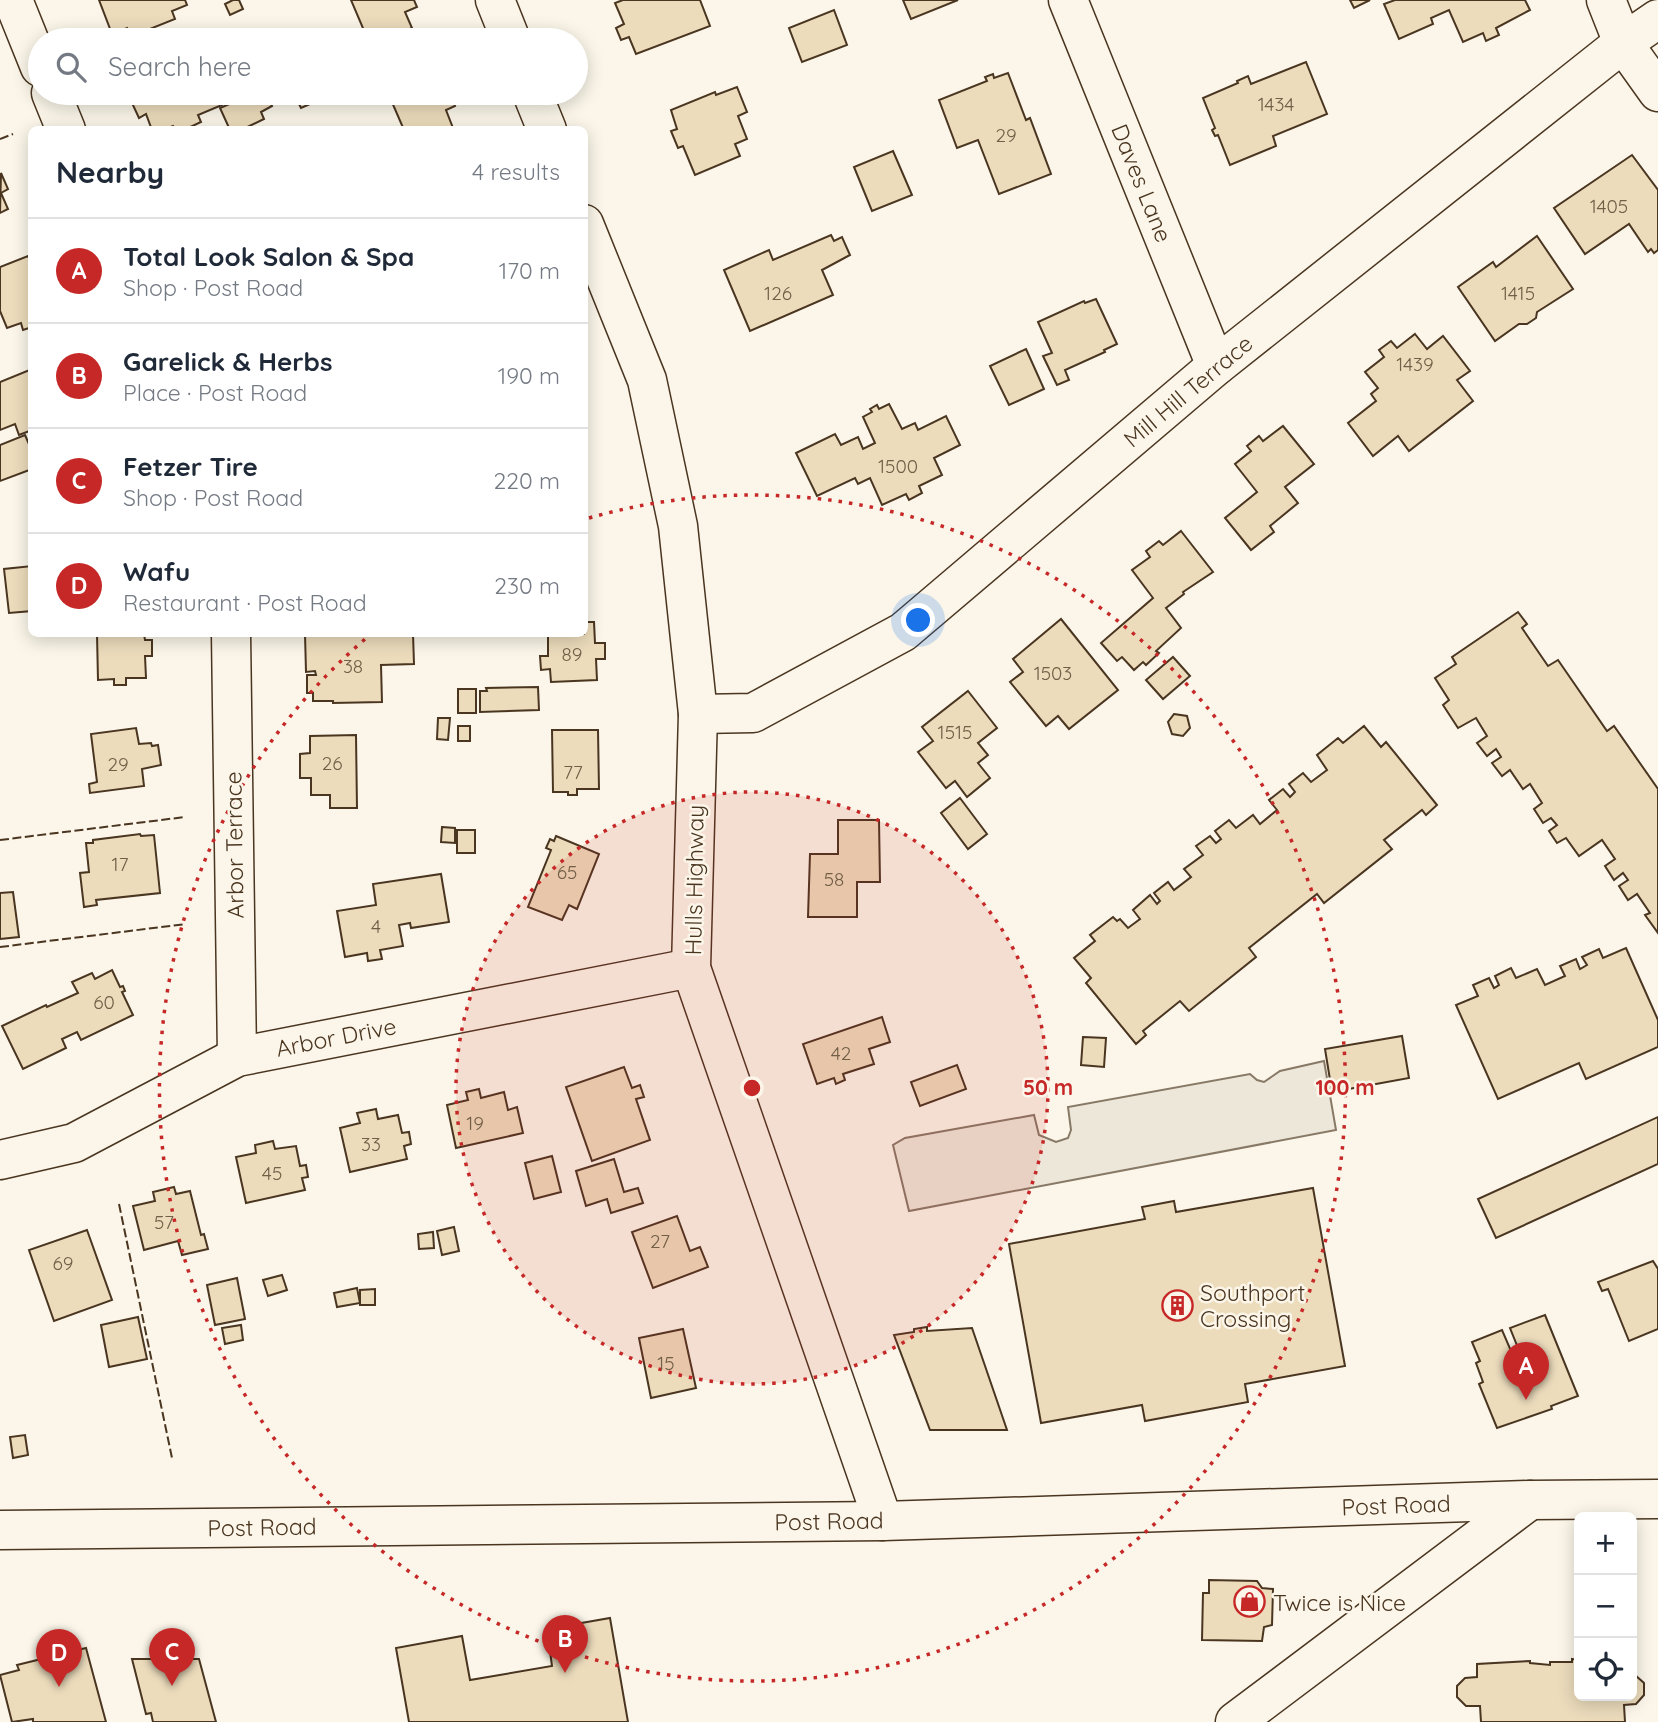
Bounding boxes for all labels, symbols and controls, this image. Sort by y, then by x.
search box [28,28,588,105]
icon: search [52,48,90,86]
text: Search here [108,50,252,83]
house number: 1434 [1258,92,1294,116]
street label: Daves Lane [1105,120,1179,246]
house number: 29 [995,123,1017,147]
text: Nearby [56,153,164,191]
text: 4 results [472,157,560,186]
house number: 1405 [1590,194,1628,218]
text: Total Look Salon & Spa [123,240,414,273]
text: A [72,256,86,285]
text: 170 m [499,256,560,285]
text: Shop · Post Road [123,273,303,302]
house number: 126 [764,281,792,305]
house number: 1415 [1501,281,1535,305]
street label: Mill Hill Terrace [1118,329,1258,453]
text: Garelick & Herbs [123,345,332,378]
house number: 1439 [1396,352,1434,376]
text: B [71,361,87,390]
text: 190 m [498,361,560,390]
text: Place · Post Road [123,378,307,407]
text: Fetzer Tire [123,450,258,483]
house number: 1500 [878,454,918,478]
text: C [72,466,86,495]
text: 220 m [494,466,560,495]
text: Shop · Post Road [123,483,303,512]
text: Wafu [123,555,190,588]
text: D [71,571,87,600]
text: 230 m [494,571,560,600]
text: Restaurant · Post Road [123,588,367,617]
your location [901,603,935,637]
house number: 89 [562,642,582,666]
house number: 38 [343,654,363,678]
house number: 1503 [1034,661,1072,685]
house number: 1515 [938,720,972,744]
house number: 26 [322,751,342,775]
house number: 29 [107,752,129,776]
house number: 77 [563,760,583,784]
street label: Arbor Terrace [218,771,250,919]
street label: Hulls Highway [678,804,710,956]
house number: 17 [112,852,129,876]
house number: 65 [557,860,577,884]
house number: 58 [824,867,844,891]
house number: 4 [371,914,381,938]
house number: 60 [93,990,115,1014]
street label: Arbor Drive [273,1011,399,1063]
house number: 42 [831,1041,851,1065]
text: 50 m [1023,1074,1073,1100]
text: 100 m [1315,1074,1375,1100]
centre of rings [740,1076,764,1100]
house number: 19 [466,1111,484,1135]
house number: 33 [361,1132,381,1156]
house number: 45 [262,1161,282,1185]
house number: 57 [154,1210,174,1234]
house number: 27 [650,1229,670,1253]
house number: 69 [53,1251,73,1275]
place label: Southport Crossing [1200,1278,1305,1333]
building icon: Southport Crossing [1160,1288,1194,1322]
pin: A [1503,1342,1549,1400]
house number: 15 [657,1351,675,1375]
street label: Post Road [1341,1489,1451,1521]
street label: Post Road [774,1506,884,1536]
street label: Post Road [207,1512,317,1542]
map controls [1574,1512,1637,1701]
button: + [1574,1512,1637,1575]
button: − [1574,1575,1637,1638]
shop icon: Twice is Nice [1233,1585,1267,1619]
place label: Twice is Nice [1273,1588,1406,1617]
pin: B [542,1615,588,1673]
pin: C [149,1628,195,1686]
pin: D [36,1629,82,1687]
button: locate [1574,1638,1637,1701]

